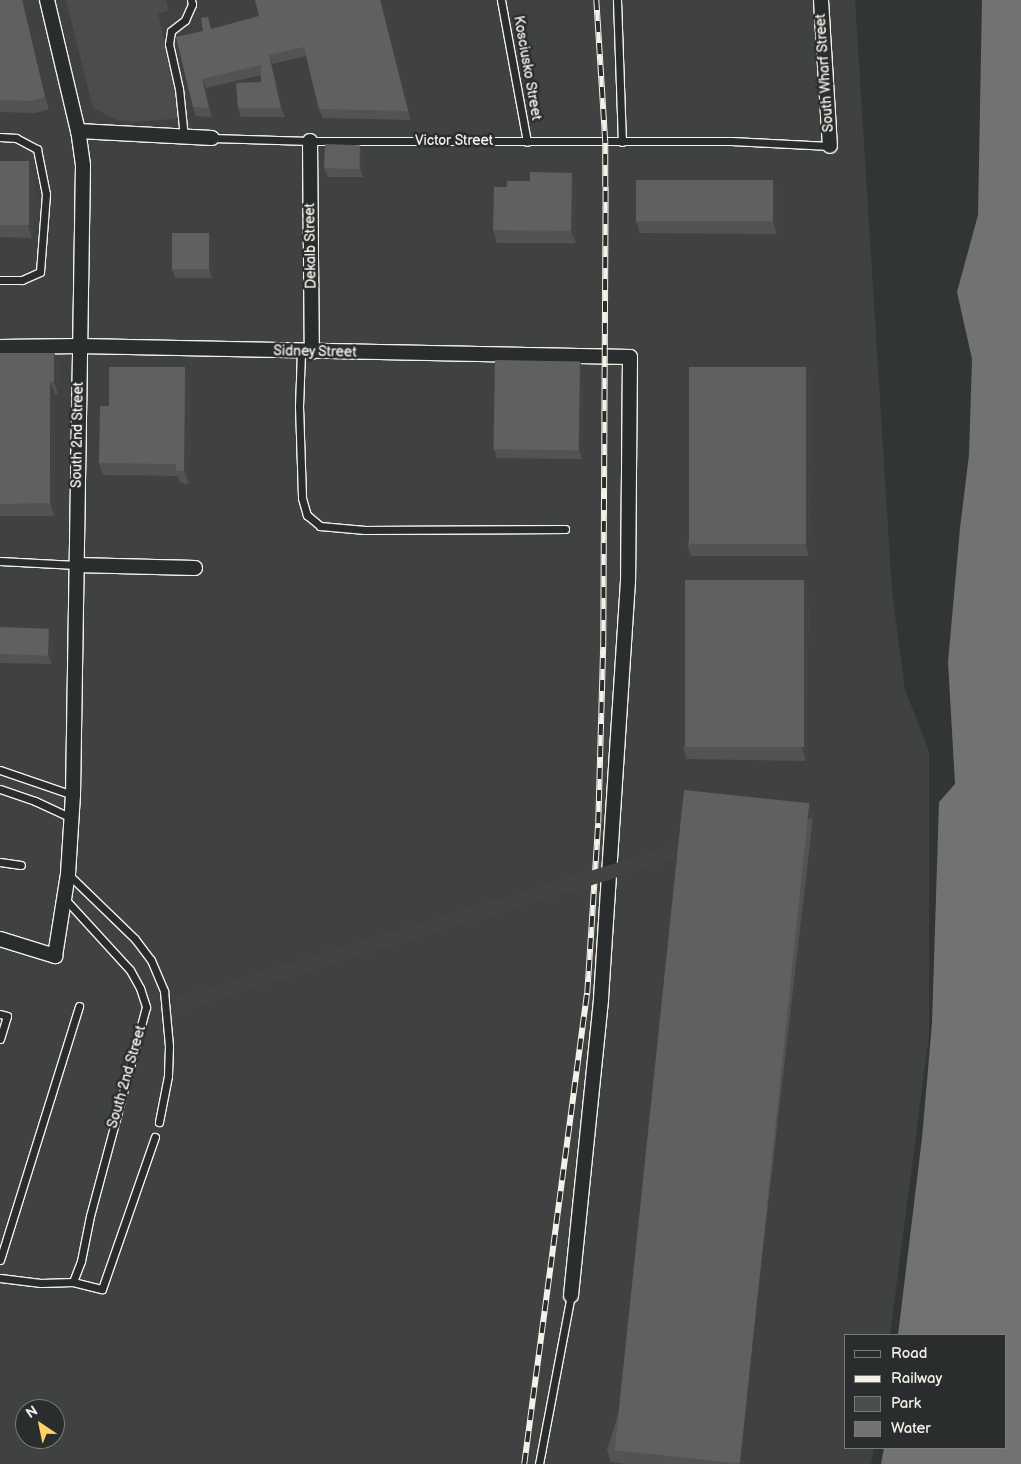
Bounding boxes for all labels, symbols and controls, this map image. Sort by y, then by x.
street label: South Wharf Street [812,13,838,133]
street label: Kosciusko Street [510,14,544,122]
street label: Victor Street [415,133,493,149]
street label: Dekalb Street [302,203,320,289]
street label: Sidney Street [273,343,357,361]
street label: South 2nd Street [69,382,87,488]
street label: South 2nd Street [104,1024,150,1130]
legend [844,1334,1006,1449]
text: Road [891,1344,927,1363]
text: Railway [891,1369,942,1388]
text: Park [891,1394,921,1413]
north arrow [15,1399,65,1449]
text: N [23,1402,41,1422]
text: Water [891,1419,931,1438]

